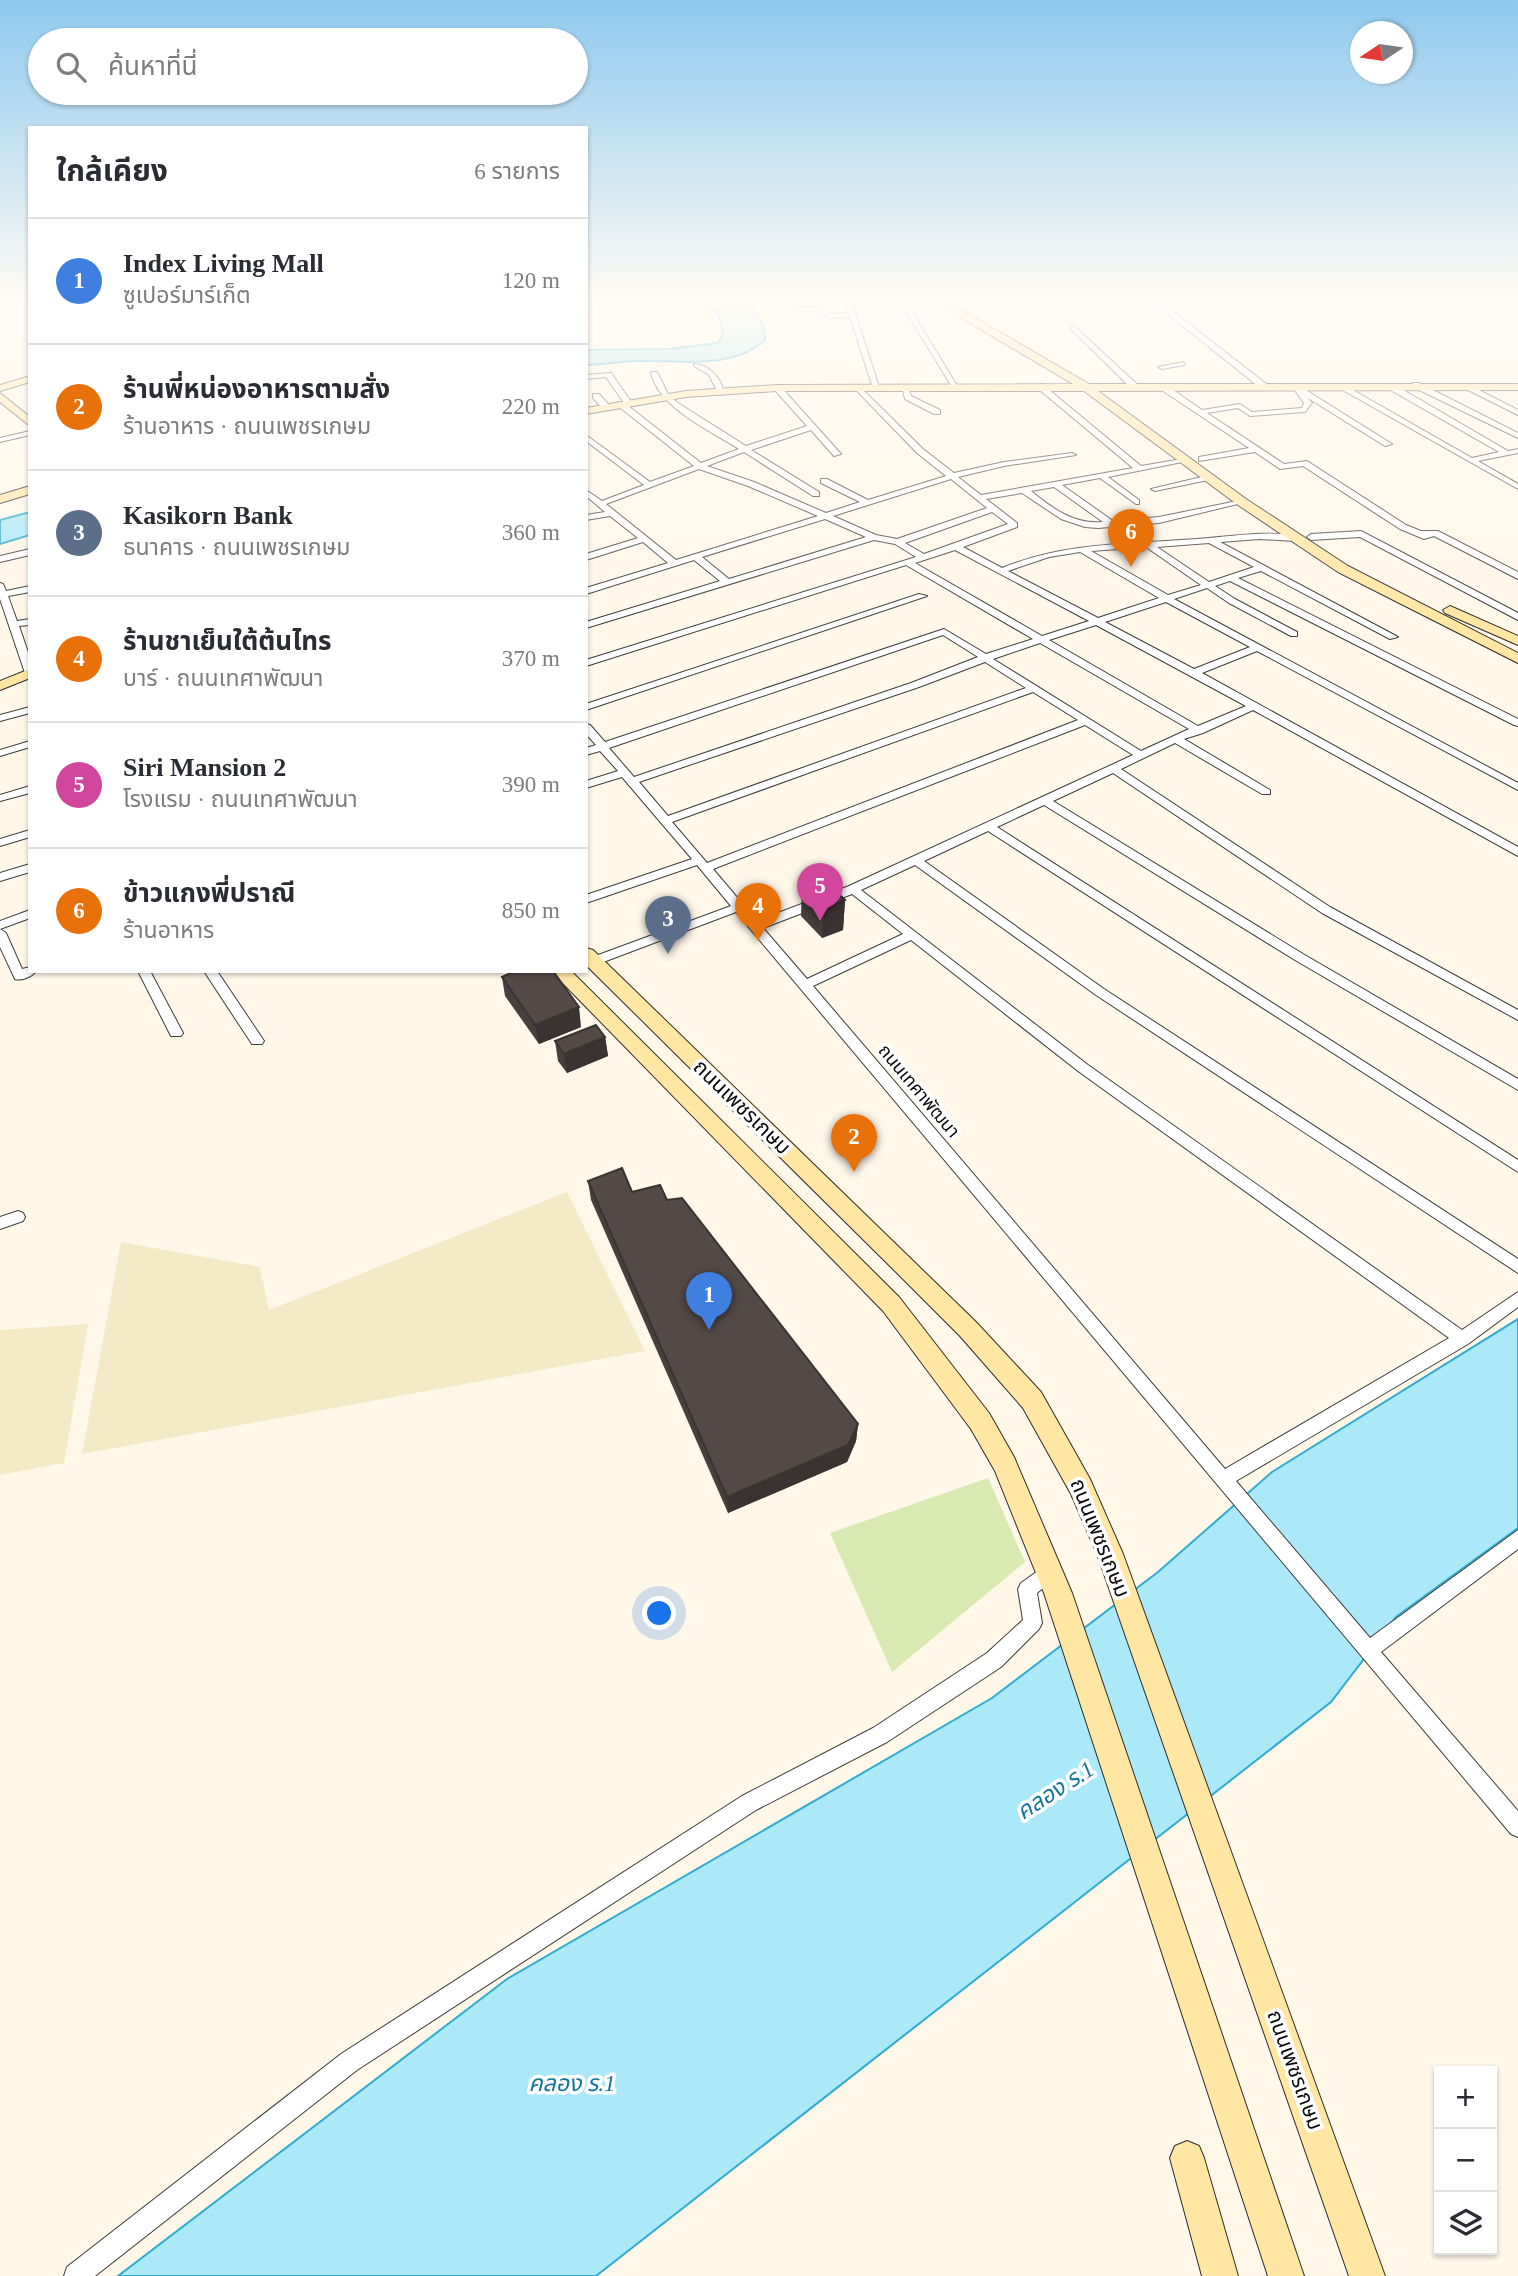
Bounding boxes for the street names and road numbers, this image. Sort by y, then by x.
street label: ถนนเทศาพัฒนา [874,1041,964,1141]
street label: ถนนเพชรเกษม [688,1055,796,1159]
street label: ถนนเพชรเกษม [1065,1475,1135,1601]
street label: ถนนเพชรเกษม [1262,2007,1328,2133]

